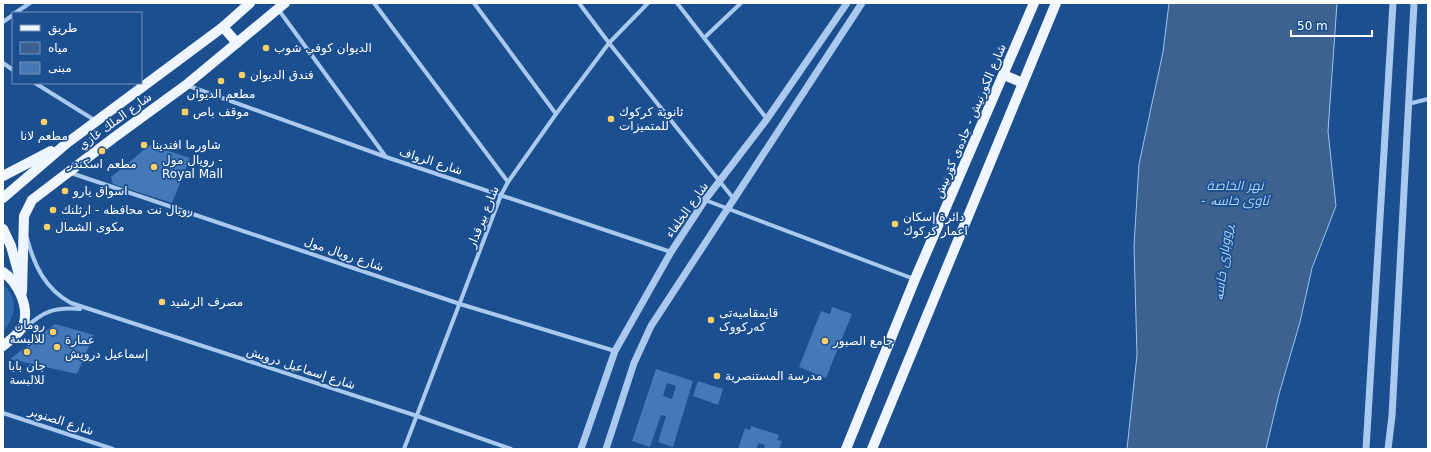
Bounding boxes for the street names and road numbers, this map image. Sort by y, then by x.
street label: شارع الكورنيش - جادەی کۆرنیش [931,42,1010,201]
street label: شارع الملك غازي [76,90,155,153]
street label: شارع الرواف [397,144,464,179]
street label: شارع الخلفاء [663,180,712,241]
street label: شارع بيرقدار [464,184,503,251]
street label: شارع رويال مول [302,234,385,275]
street label: شارع إسماعيل درويش [244,344,357,393]
street label: شارع الصنوبر [25,404,95,439]

